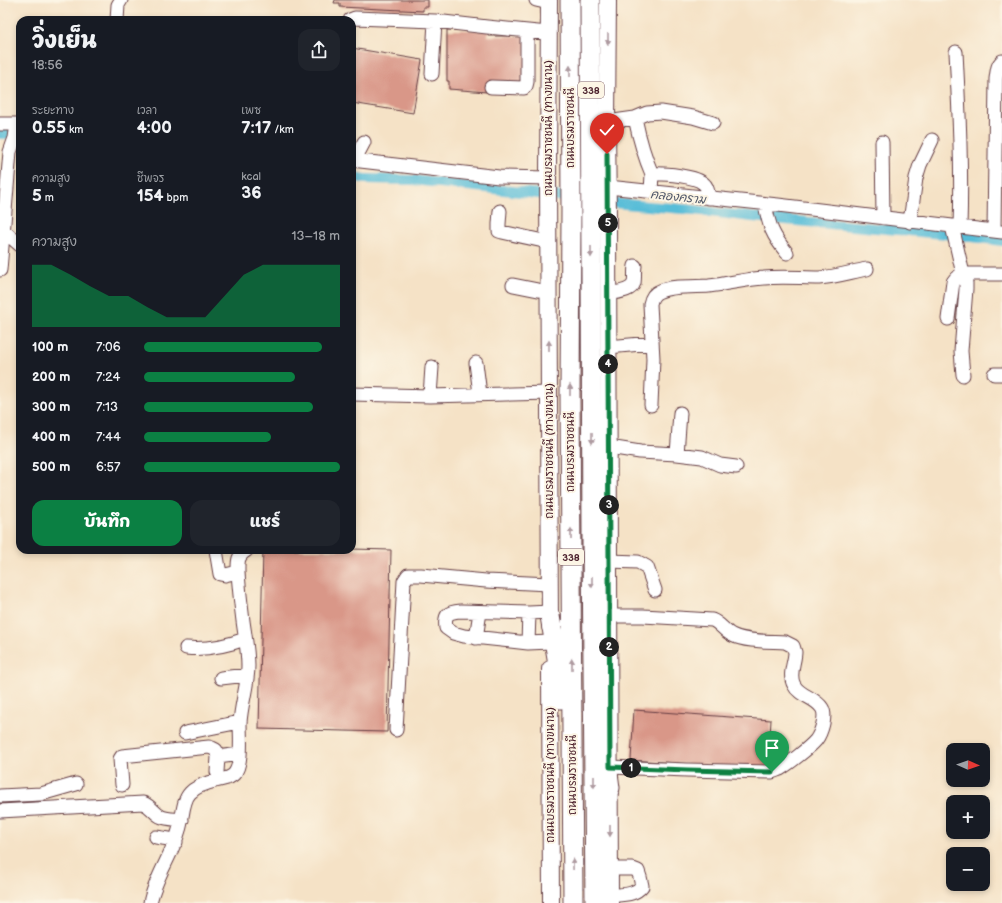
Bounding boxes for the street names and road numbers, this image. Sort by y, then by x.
street label: ถนนบรมราชชนนี (ทางขนาน) [541,60,555,196]
road number: 338 [578,82,604,98]
street label: ถนนบรมราชชนนี [563,87,577,168]
street label: ถนนบรมราชชนนี (ทางขนาน) [542,383,556,519]
street label: ถนนบรมราชชนนี [563,411,577,492]
road number: 338 [558,549,584,565]
street label: ถนนบรมราชชนนี (ทางขนาน) [543,707,557,843]
street label: ถนนบรมราชชนนี [565,734,579,815]

